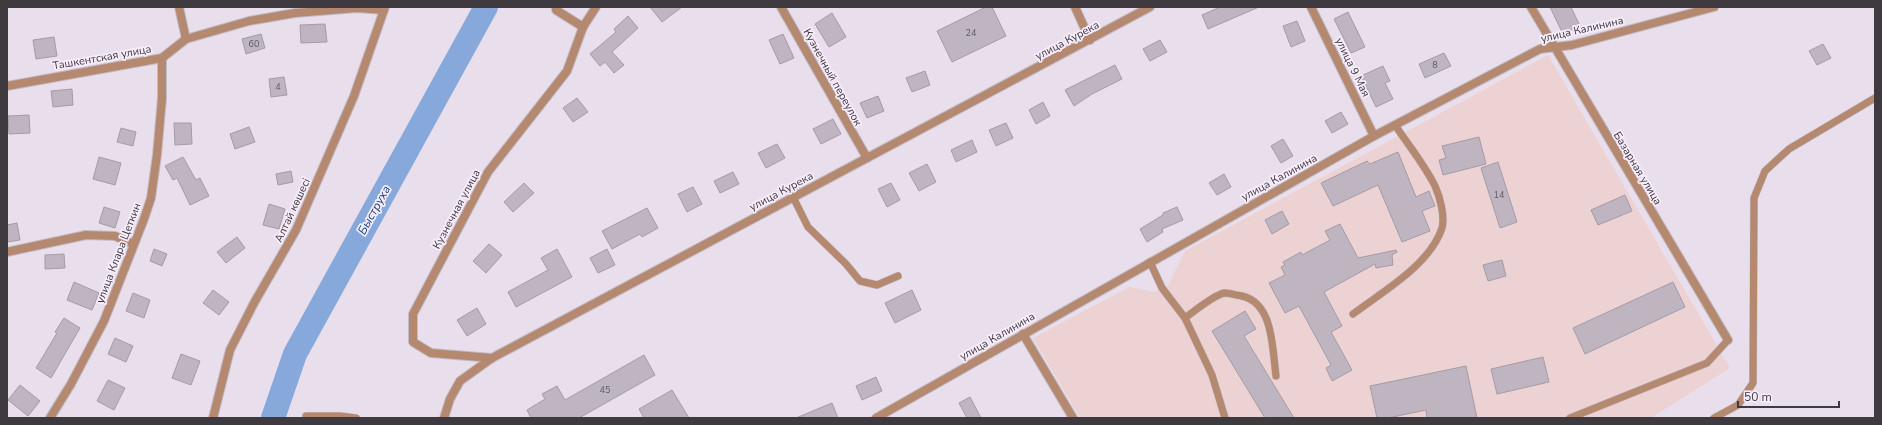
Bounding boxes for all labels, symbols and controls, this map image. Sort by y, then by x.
street label: улица Калинина [1539,13,1625,46]
street label: улица Курека [1033,17,1102,64]
street label: Кузнечный переулок [800,26,866,129]
house number: 24 [966,27,977,39]
street label: улица 9 Мая [1332,35,1373,99]
house number: 60 [249,38,259,50]
street label: Ташкентская улица [52,41,153,74]
house number: 8 [1432,59,1438,71]
house number: 4 [275,81,281,93]
street label: Базарная улица [1610,129,1665,208]
street label: улица Калинина [1239,150,1320,204]
street label: Кузнечная улица [429,167,484,252]
street label: улица Курека [747,168,816,215]
street label: Алтай көшесі [271,176,314,245]
water label: Быструха [354,183,394,237]
house number: 14 [1494,189,1505,201]
street label: улица Клара Цеткин [92,201,145,305]
street label: улица Калинина [957,309,1038,364]
scale bar [1738,383,1839,409]
house number: 45 [600,384,610,396]
text: 50 m [1744,389,1772,405]

